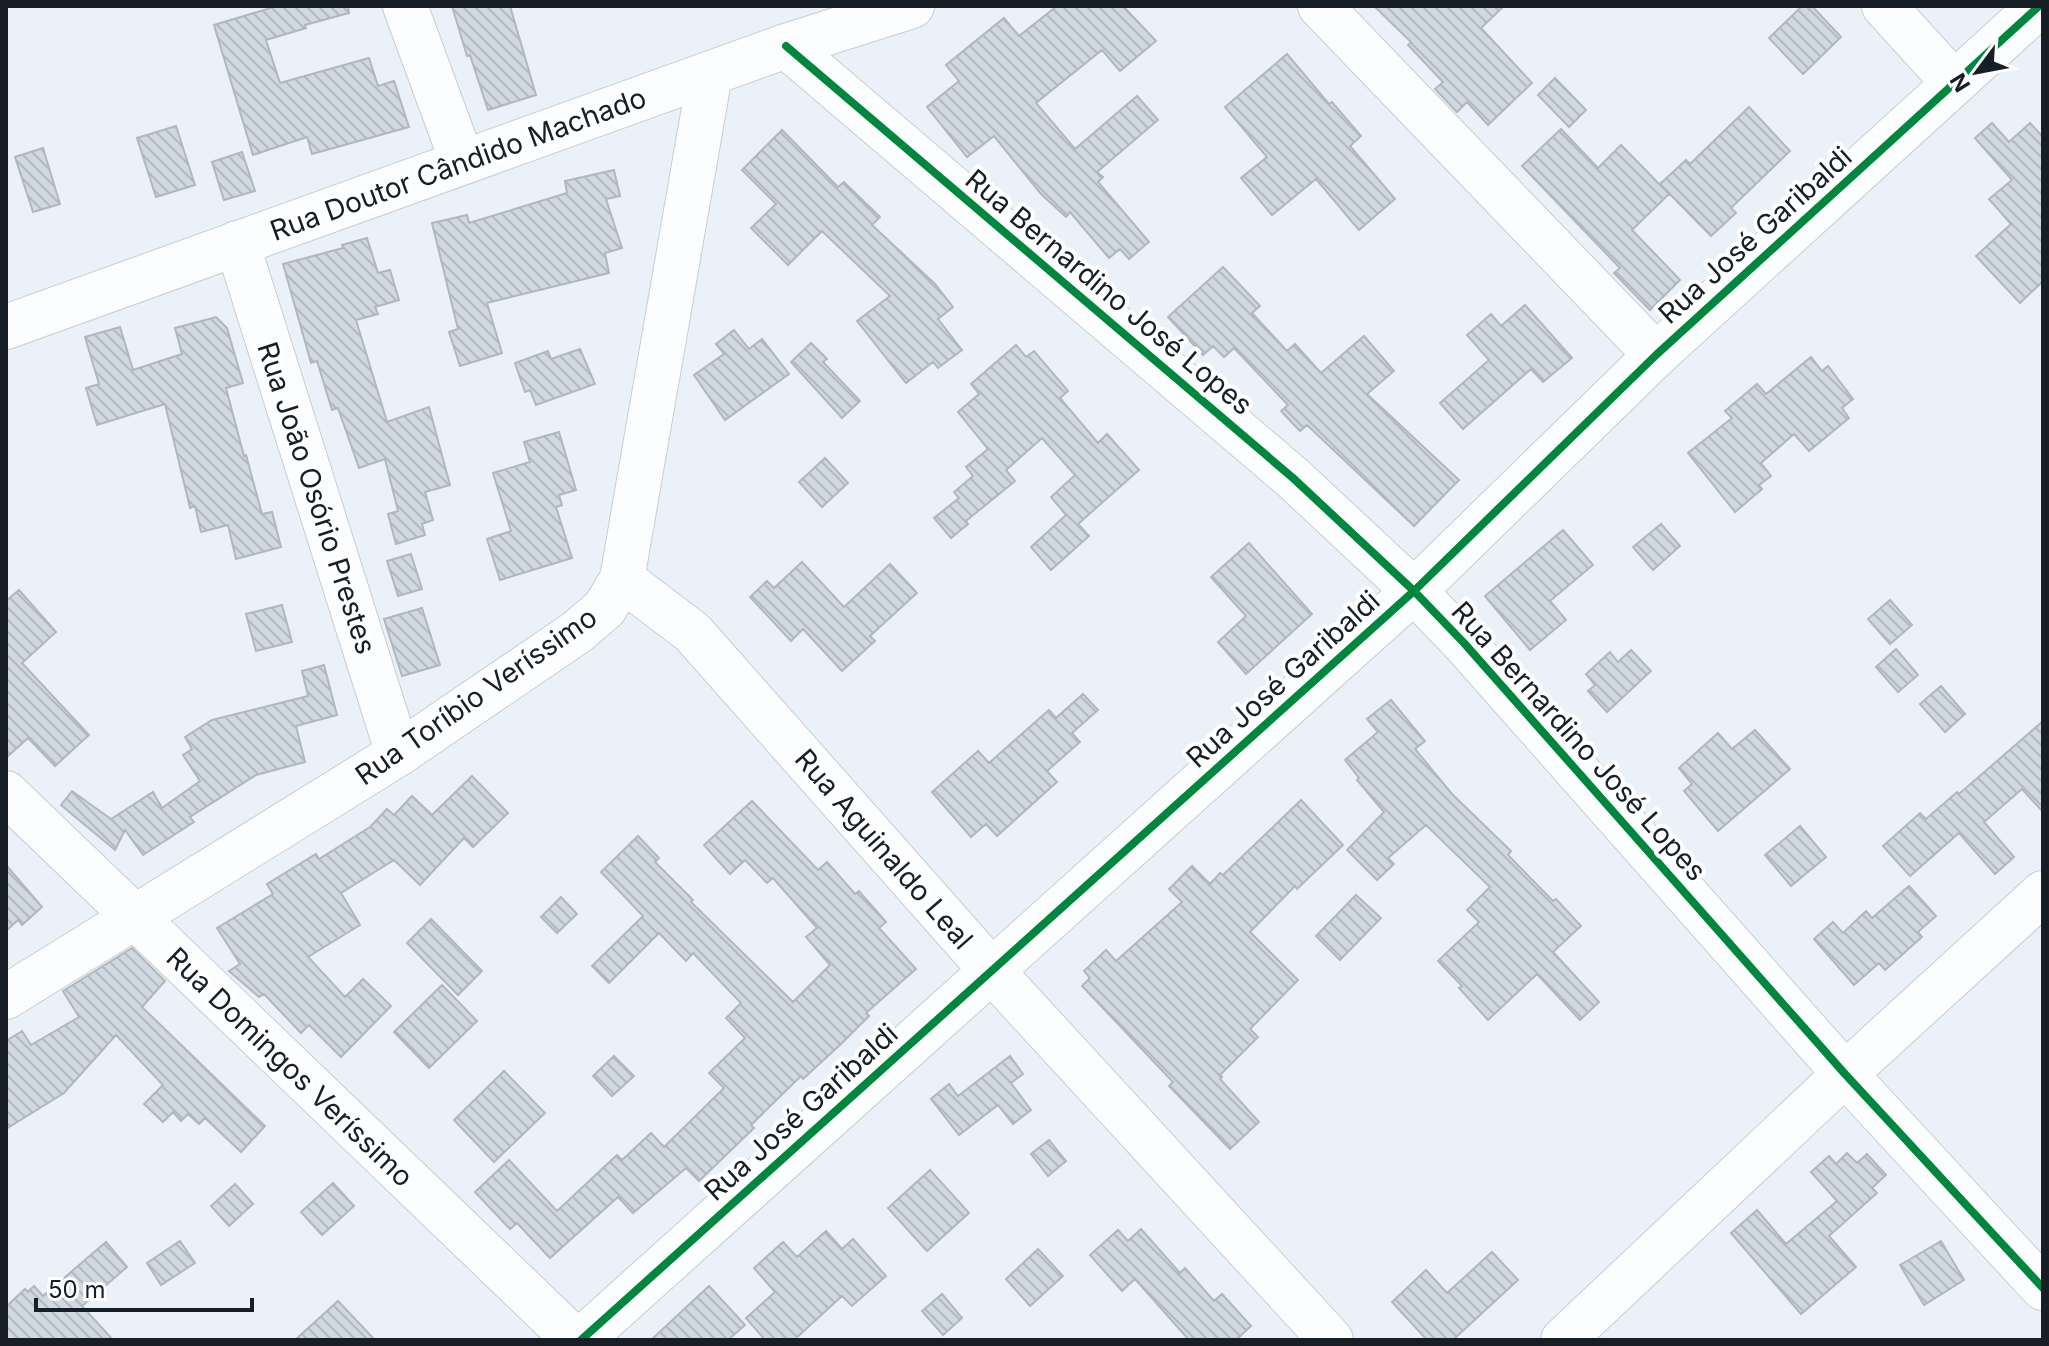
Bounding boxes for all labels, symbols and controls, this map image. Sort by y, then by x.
north arrow [1937,32,2017,112]
text: N [1945,69,1976,97]
street label: Rua Doutor Cândido Machado [265,80,651,248]
street label: Rua José Garibaldi [1651,139,1859,331]
street label: Rua Bernardino José Lopes [959,162,1259,422]
street label: Rua João Osório Prestes [250,338,384,658]
street label: Rua José Garibaldi [1179,583,1387,775]
street label: Rua Bernardino José Lopes [1445,594,1713,888]
street label: Rua Toríbio Veríssimo [349,600,603,792]
street label: Rua Aguinaldo Leal [788,742,980,956]
street label: Rua Domingos Veríssimo [160,940,420,1194]
street label: Rua José Garibaldi [697,1016,905,1208]
scale bar [36,1262,252,1312]
text: 50 m [48,1275,106,1304]

